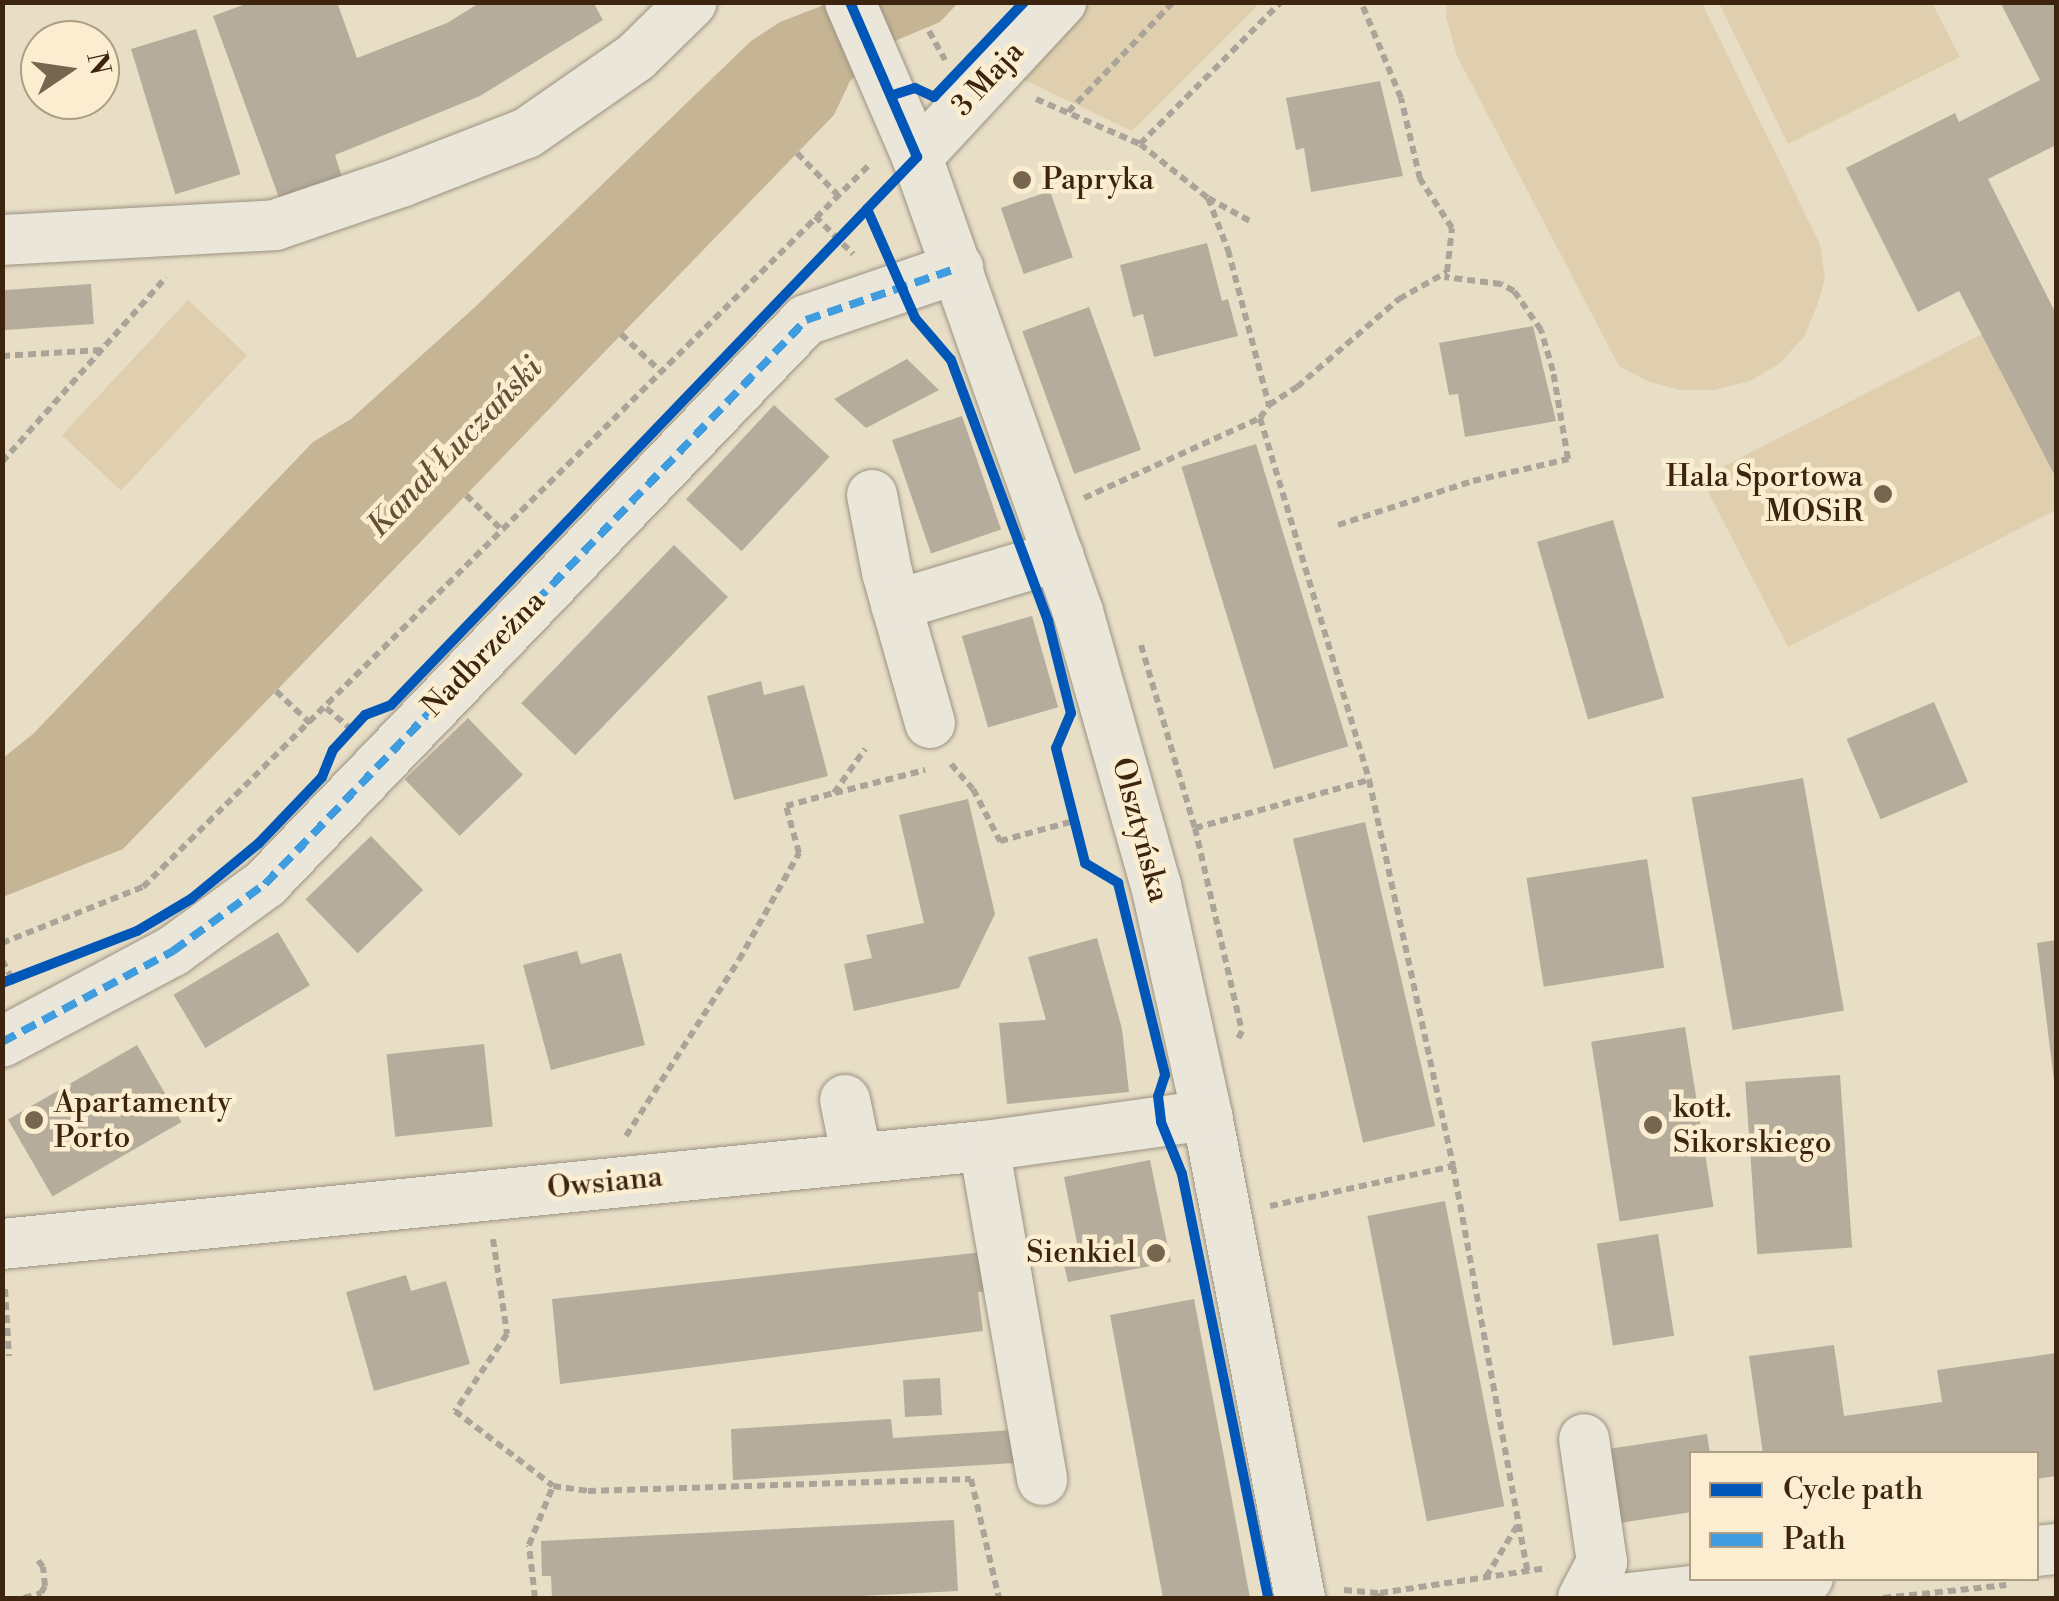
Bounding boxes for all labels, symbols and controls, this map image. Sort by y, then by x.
north arrow [20,20,120,120]
street label: 3 Maja [944,34,1032,124]
text: N [78,49,117,78]
place label: Papryka [1042,162,1154,198]
marker: Papryka [1011,169,1033,191]
water label: Kanał Łuczański [359,349,551,545]
place label: Hala Sportowa MOSiR [1666,459,1863,530]
marker: Hala Sportowa MOSiR [1872,483,1894,505]
street label: Nadbrzeżna [415,584,553,724]
street label: Olsztyńska [1103,754,1177,906]
place label: Apartamenty Porto [54,1085,232,1156]
place label: kotł. Sikorskiego [1673,1090,1831,1160]
marker: Apartamenty Porto [23,1109,45,1131]
marker: kotł. Sikorskiego [1642,1114,1664,1136]
street label: Owsiana [546,1159,664,1207]
place label: Sienkiel [1026,1235,1136,1271]
marker: Sienkiel [1145,1242,1167,1264]
legend [1689,1451,2039,1581]
text: Cycle path [1783,1471,1923,1509]
text: Path [1783,1521,1846,1559]

